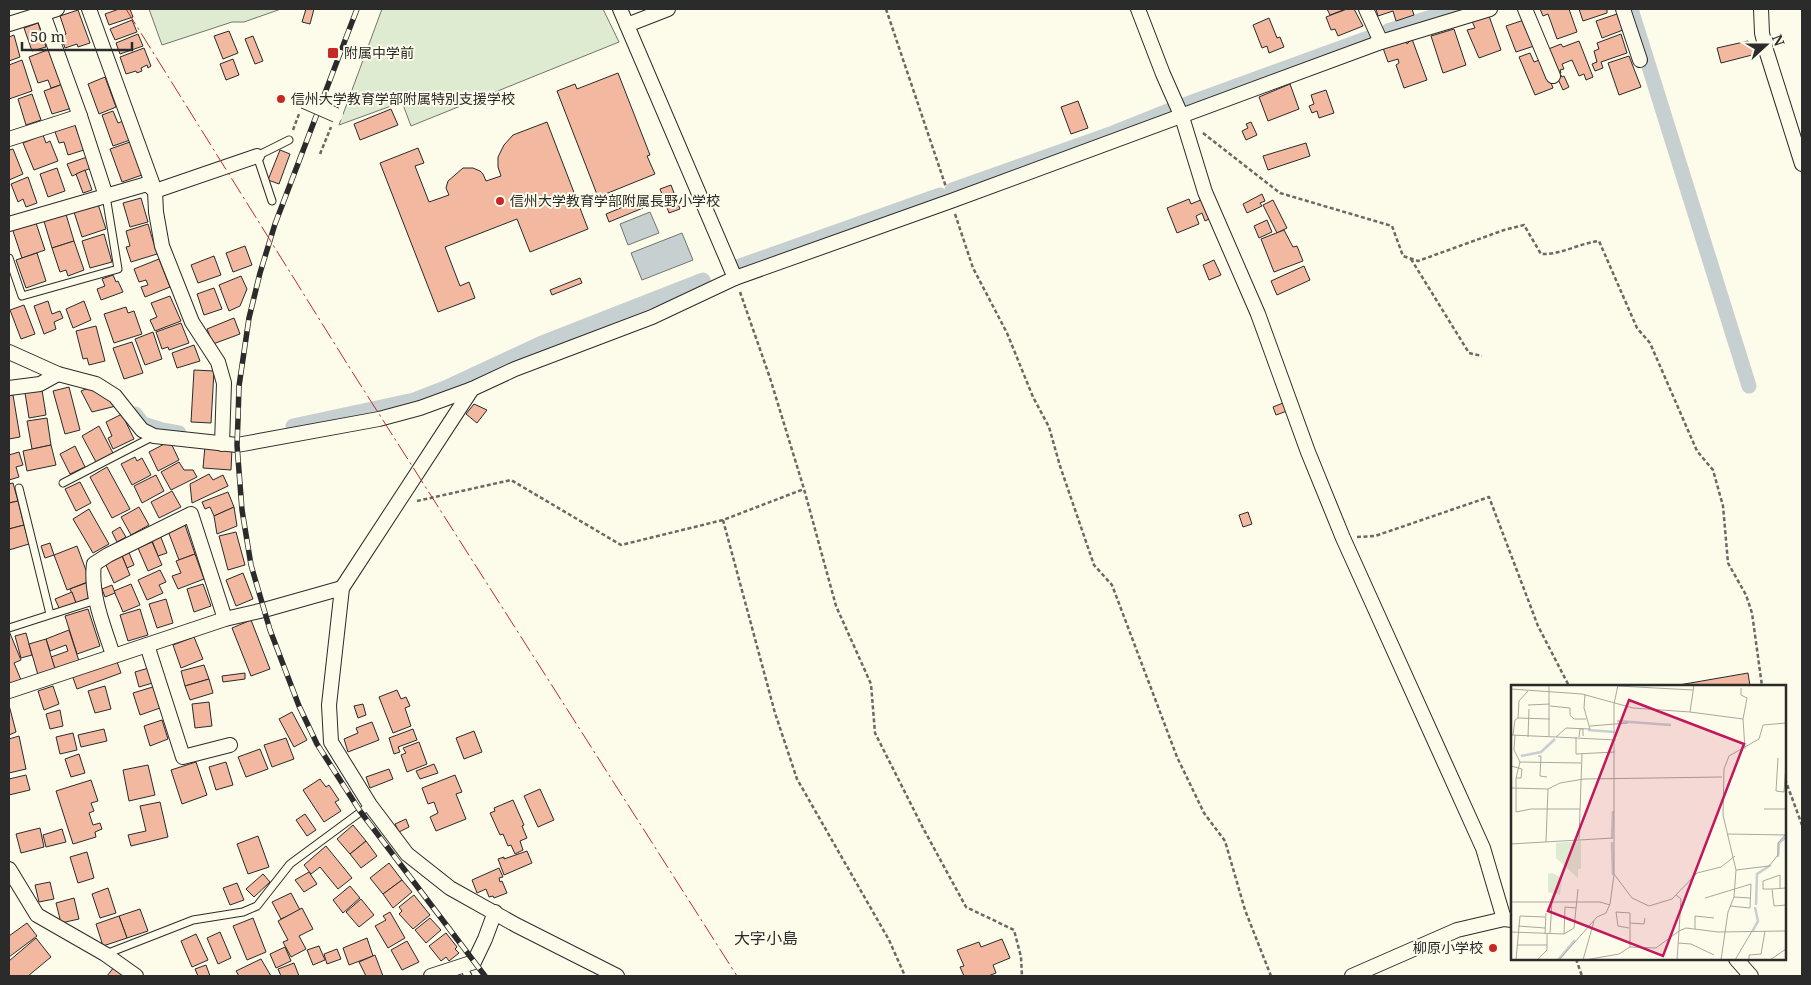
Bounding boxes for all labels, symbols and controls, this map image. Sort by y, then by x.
scale bar [22,20,132,52]
north arrow [1741,20,1791,70]
text: 50 m [30,26,65,46]
text: N [1768,32,1789,49]
place label: 附属中学前 [344,43,414,62]
marker: 附属中学前 [326,46,340,60]
place label: 信州大学教育学部附属特別支援学校 [291,89,515,108]
marker: 信州大学教育学部附属特別支援学校 [275,93,287,105]
place label: 信州大学教育学部附属長野小学校 [510,191,720,210]
marker: 信州大学教育学部附属長野小学校 [494,195,506,207]
inset map [1511,685,1786,960]
district label: 大字小島 [734,927,798,949]
place label: 柳原小学校 [1413,938,1483,957]
marker: 柳原小学校 [1487,942,1499,954]

